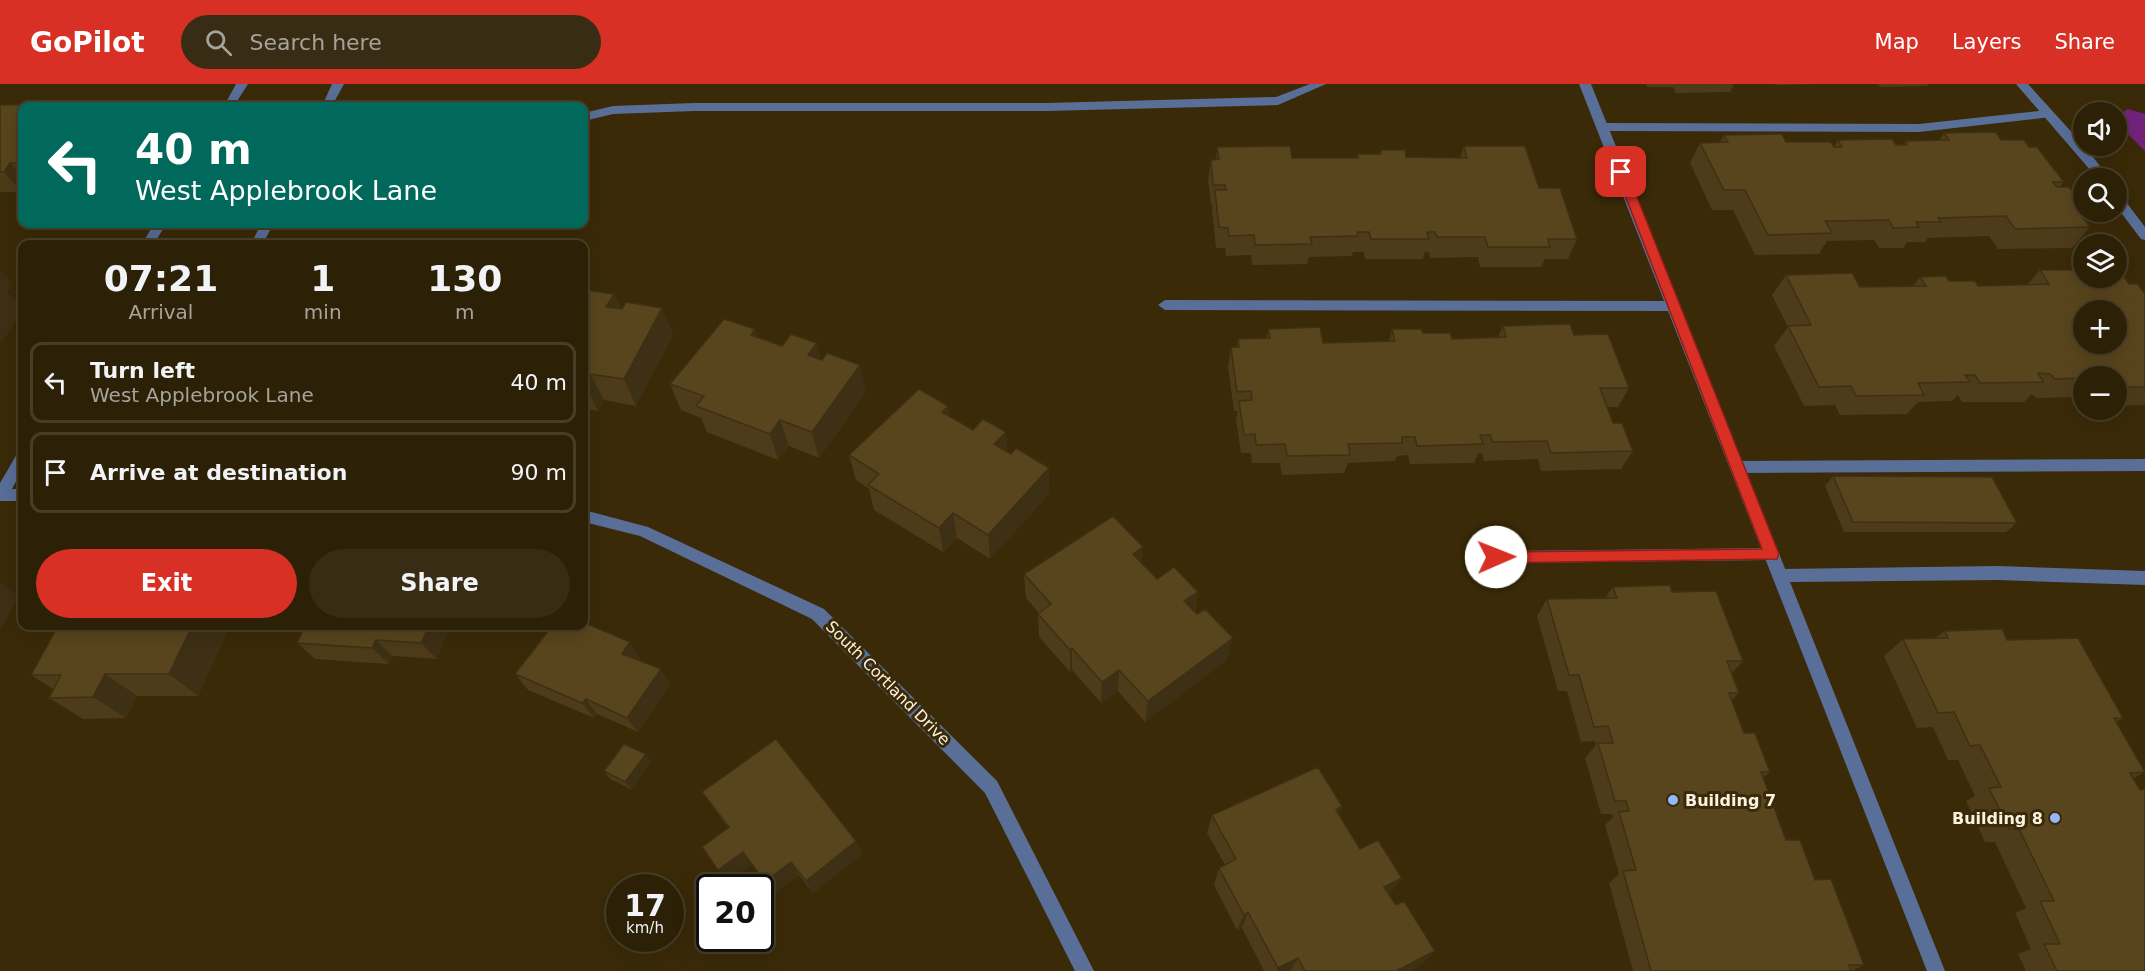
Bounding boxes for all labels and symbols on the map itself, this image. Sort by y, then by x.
pin [1595,146,1646,197]
position arrow [1464,525,1528,589]
street label: South Cortland Drive [822,617,954,749]
place label: Building 7 [1685,791,1776,810]
marker: Building 7 [1666,793,1680,807]
place label: Building 8 [1952,809,2043,828]
marker: Building 8 [2048,811,2062,825]
speed limit sign: 20 [696,874,774,952]

